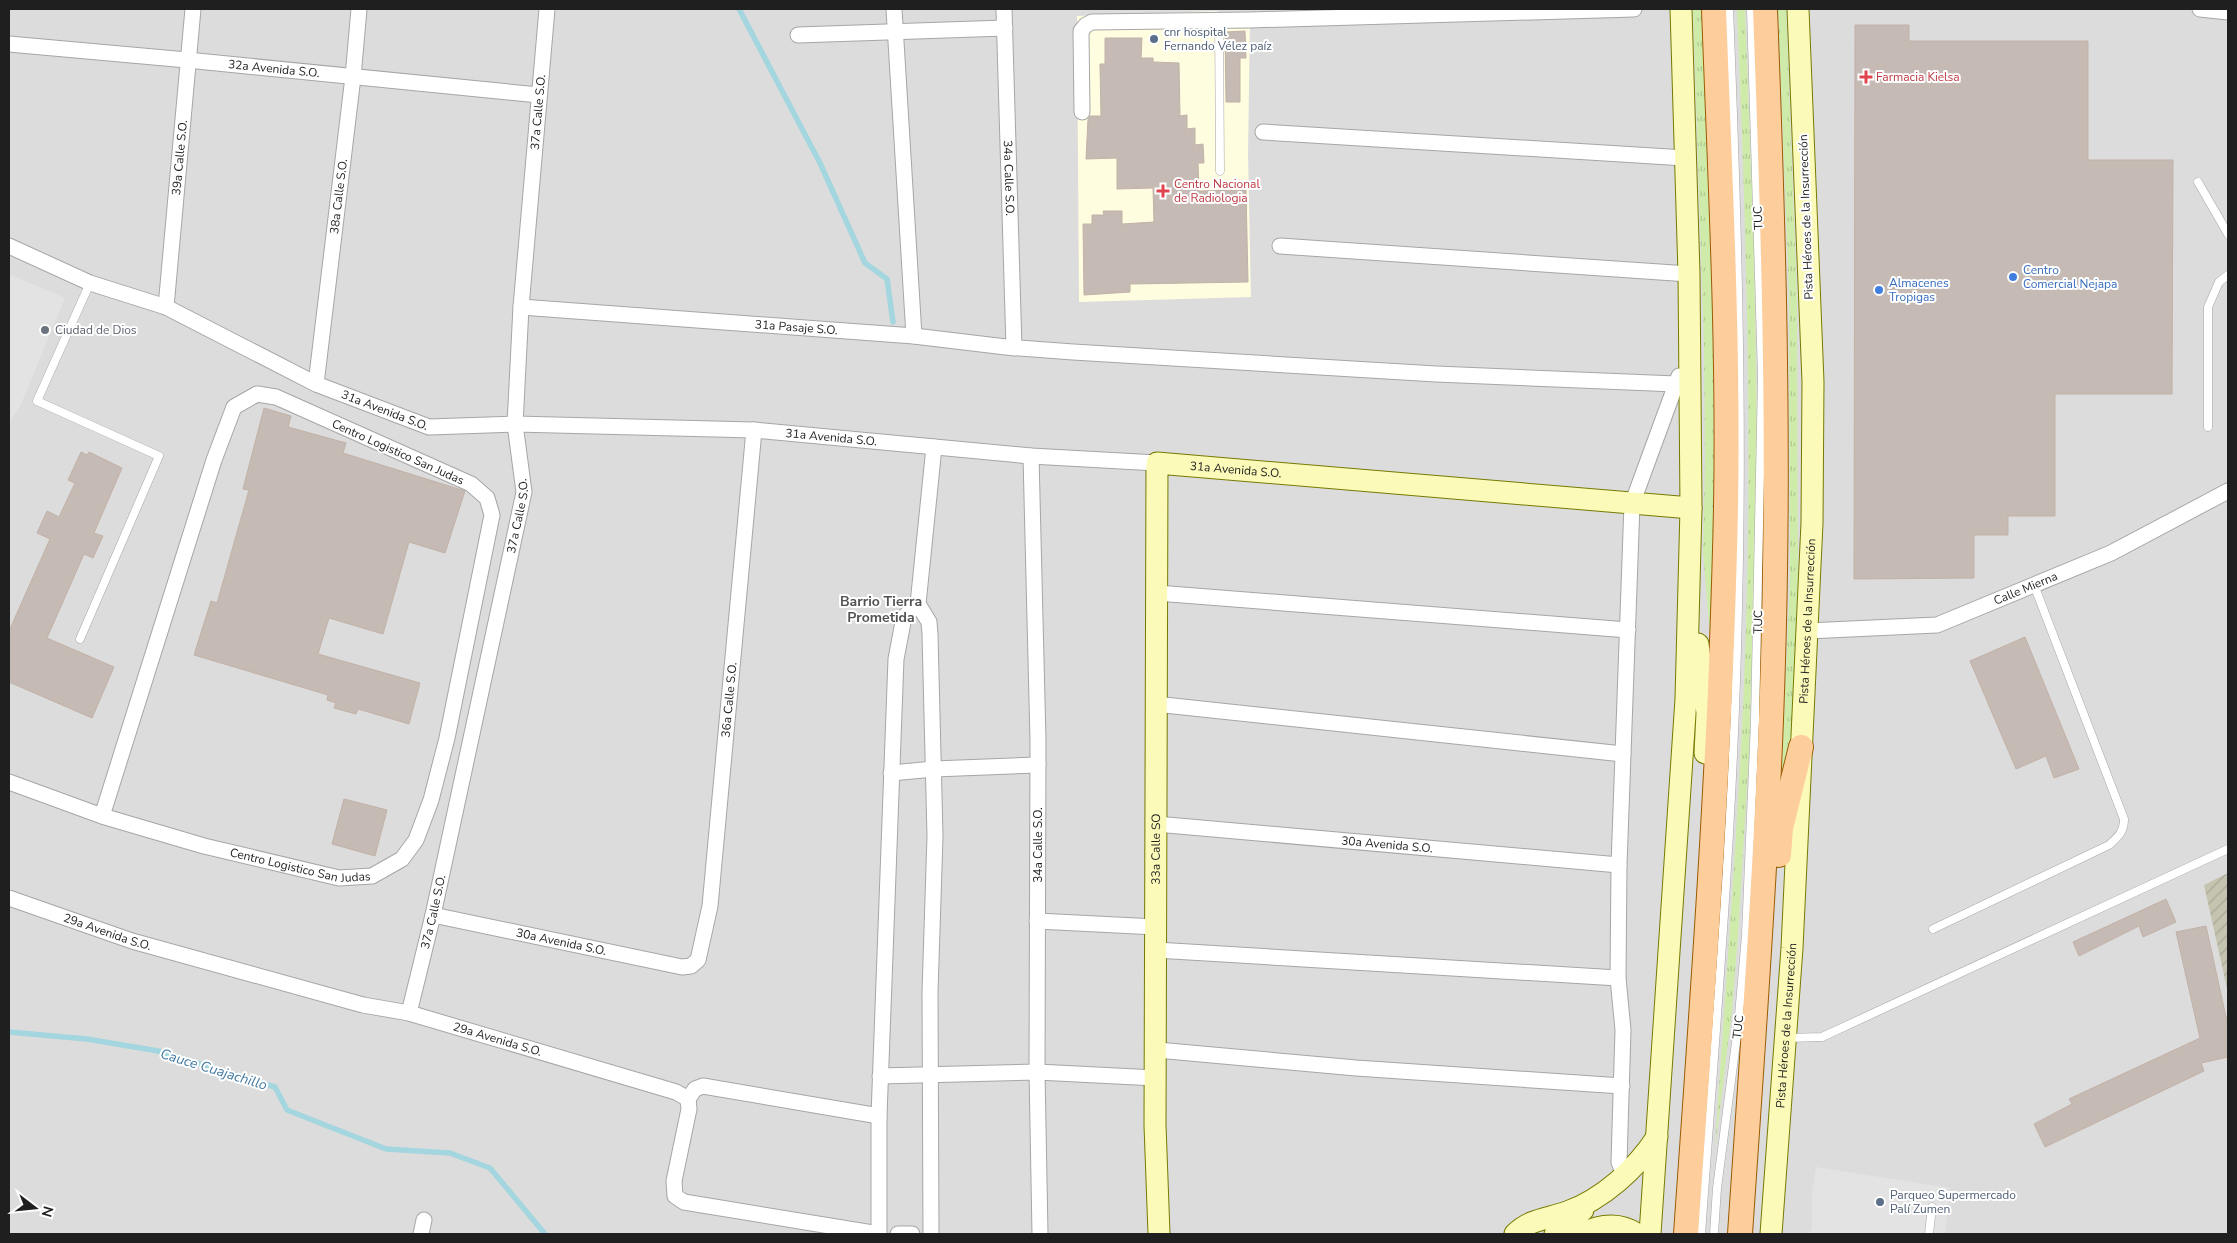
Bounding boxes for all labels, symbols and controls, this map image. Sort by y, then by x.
place label: cnr hospital Fernando Vélez paíz [1164,24,1272,54]
marker: cnr hospital Fernando Vélez paíz [1148,33,1160,45]
street label: 32a Avenida S.O. [227,56,320,81]
place label: Farmacia Kielsa [1876,69,1960,85]
marker: Farmacia Kielsa [1860,71,1872,83]
street label: 37a Calle S.O. [527,74,549,151]
street label: 39a Calle S.O. [168,119,191,196]
street label: Pista Héroes de la Insurrección [1795,134,1817,300]
street label: 34a Calle S.O. [1000,140,1018,216]
street label: 38a Calle S.O. [326,158,351,235]
place label: Centro Nacional de Radiologia [1174,176,1260,206]
marker: Centro Nacional de Radiologia [1156,184,1170,198]
street label: TUC [1750,206,1766,230]
place label: Centro Comercial Nejapa [2023,262,2117,292]
marker: Centro Comercial Nejapa [2007,271,2019,283]
place label: Almacenes Tropigas [1889,275,1949,305]
marker: Almacenes Tropigas [1873,284,1885,296]
street label: 31a Pasaje S.O. [754,316,838,338]
place label: Ciudad de Dios [55,322,137,338]
marker: Ciudad de Dios [39,324,51,336]
street label: 31a Avenida S.O. [339,386,431,434]
street label: Centro Logistico San Judas [329,416,467,489]
street label: 31a Avenida S.O. [785,425,878,450]
street label: 31a Avenida S.O. [1189,458,1282,481]
street label: 37a Calle S.O. [503,478,532,555]
street label: Pista Héroes de la Insurrección [1795,538,1819,704]
street label: Calle Mierna [1991,568,2060,609]
district label: Barrio Tierra Prometida [840,592,922,627]
street label: TUC [1750,610,1766,634]
street label: 36a Calle S.O. [718,661,741,738]
street label: 34a Calle S.O. [1030,807,1046,883]
street label: 33a Calle SO [1148,813,1164,885]
street label: 30a Avenida S.O. [1341,832,1434,856]
street label: Centro Logistico San Judas [228,844,371,886]
street label: 37a Calle S.O. [417,873,449,951]
street label: 29a Avenida S.O. [61,910,153,954]
street label: 30a Avenida S.O. [515,925,608,959]
street label: Pista Héroes de la Insurrección [1772,943,1800,1109]
street label: TUC [1729,1014,1747,1040]
street label: 29a Avenida S.O. [451,1018,544,1060]
water label: Cauce Cuajachillo [158,1044,270,1095]
north arrow [10,1183,60,1233]
place label: Parqueo Supermercado Palí Zumen [1890,1187,2016,1217]
marker: Parqueo Supermercado Palí Zumen [1874,1196,1886,1208]
text: N [36,1204,58,1219]

